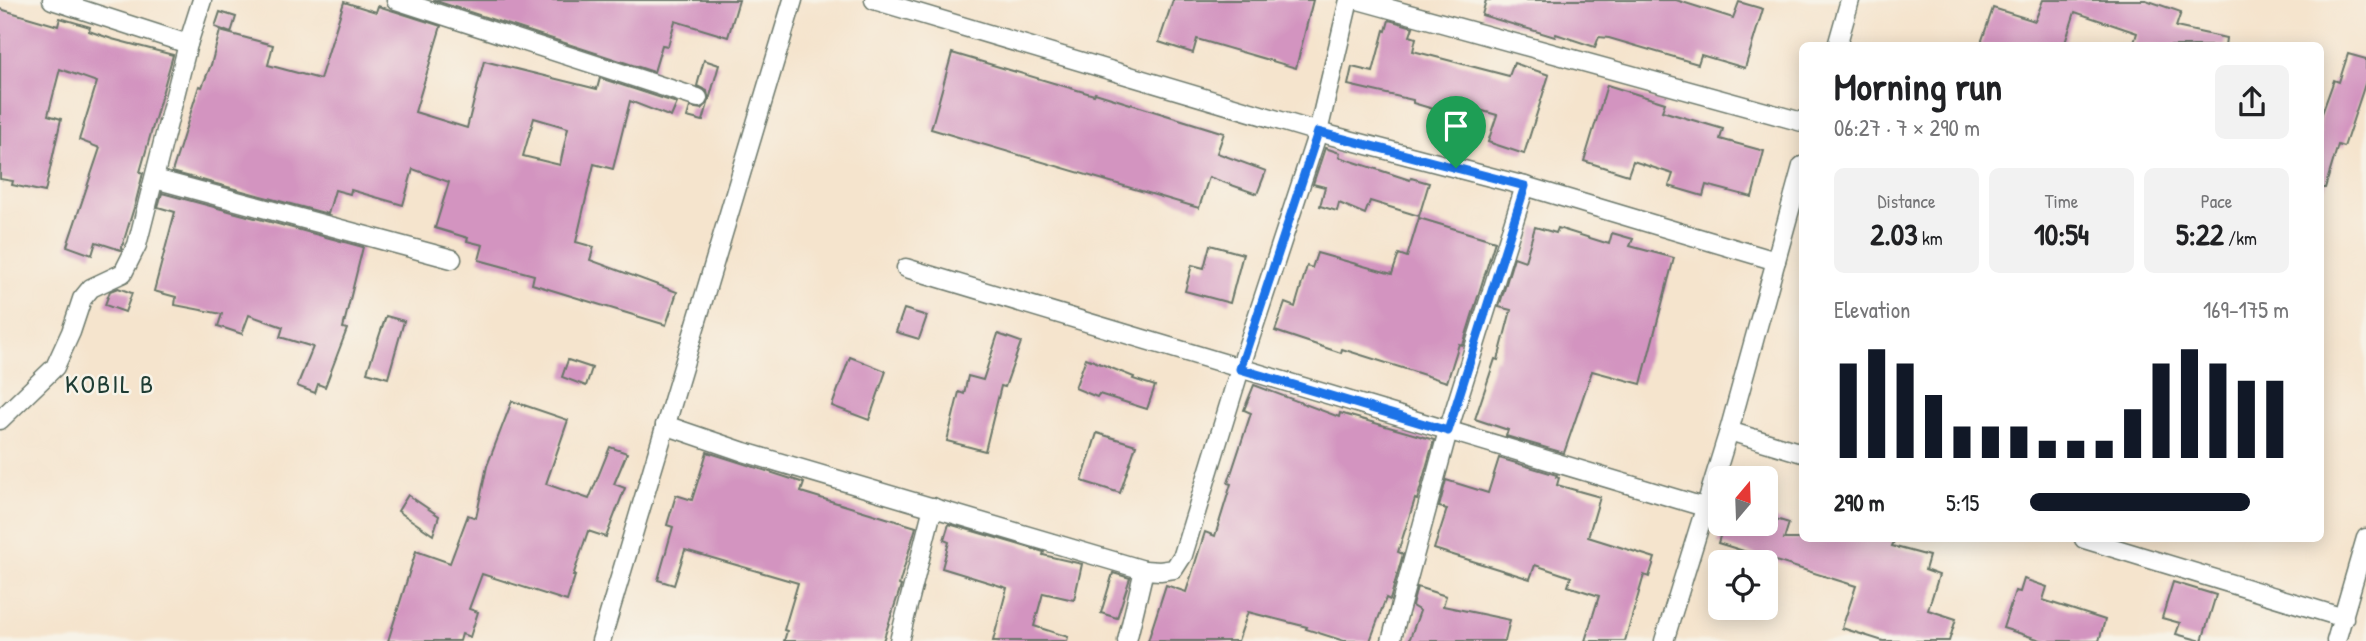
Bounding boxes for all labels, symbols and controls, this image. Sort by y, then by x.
text: Morning run [1834,60,2002,112]
button: share [2215,65,2289,139]
pin [1426,96,1486,168]
icon: arrive [1437,107,1475,145]
text: 06:27 · 7 × 290 m [1834,112,1980,143]
text: Distance [1877,188,1936,214]
text: Time [2045,188,2078,214]
text: Pace [2201,188,2232,214]
text: 2.03 [1870,214,1918,254]
text: 10:54 [2034,214,2089,254]
text: 5:22 [2176,214,2224,254]
text: km [1918,225,1943,251]
text: /km [2224,225,2257,251]
text: Elevation [1834,294,1910,325]
text: 169–175 m [2203,294,2289,325]
district label: KOBIL B [65,366,155,401]
north arrow [1708,466,1778,536]
map controls [1708,466,1778,620]
text: 290 m [1834,487,1884,518]
text: 5:15 [1946,487,1979,518]
button: locate [1708,550,1778,620]

